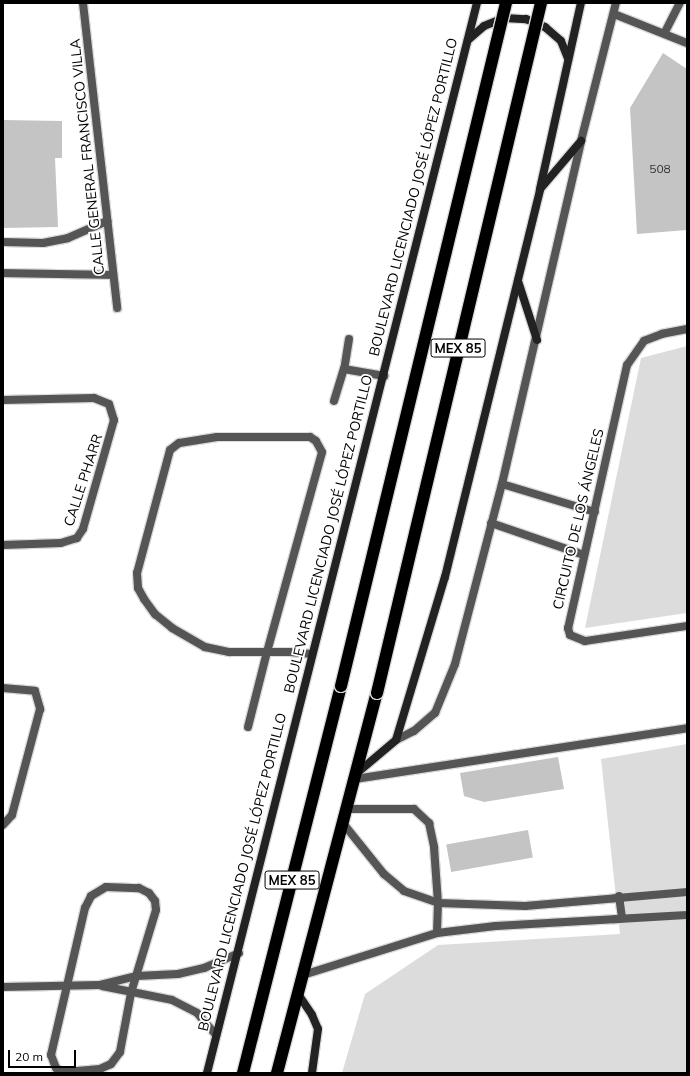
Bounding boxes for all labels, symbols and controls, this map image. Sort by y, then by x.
street label: BOULEVARD LICENCIADO JOSÉ LÓPEZ PORTILLO [365,36,461,358]
street label: CALLE GENERAL FRANCISCO VILLA [66,38,108,276]
house number: 508 [649,162,671,176]
road number: MEX 85 [430,337,486,359]
street label: BOULEVARD LICENCIADO JOSÉ LÓPEZ PORTILLO [280,373,376,695]
street label: CIRCUITO DE LOS ÁNGELES [549,427,607,611]
street label: CALLE PHARR [60,432,106,528]
street label: BOULEVARD LICENCIADO JOSÉ LÓPEZ PORTILLO [194,711,290,1033]
road number: MEX 85 [264,869,320,891]
scale bar [10,1042,78,1068]
text: 20 m [15,1049,43,1064]

